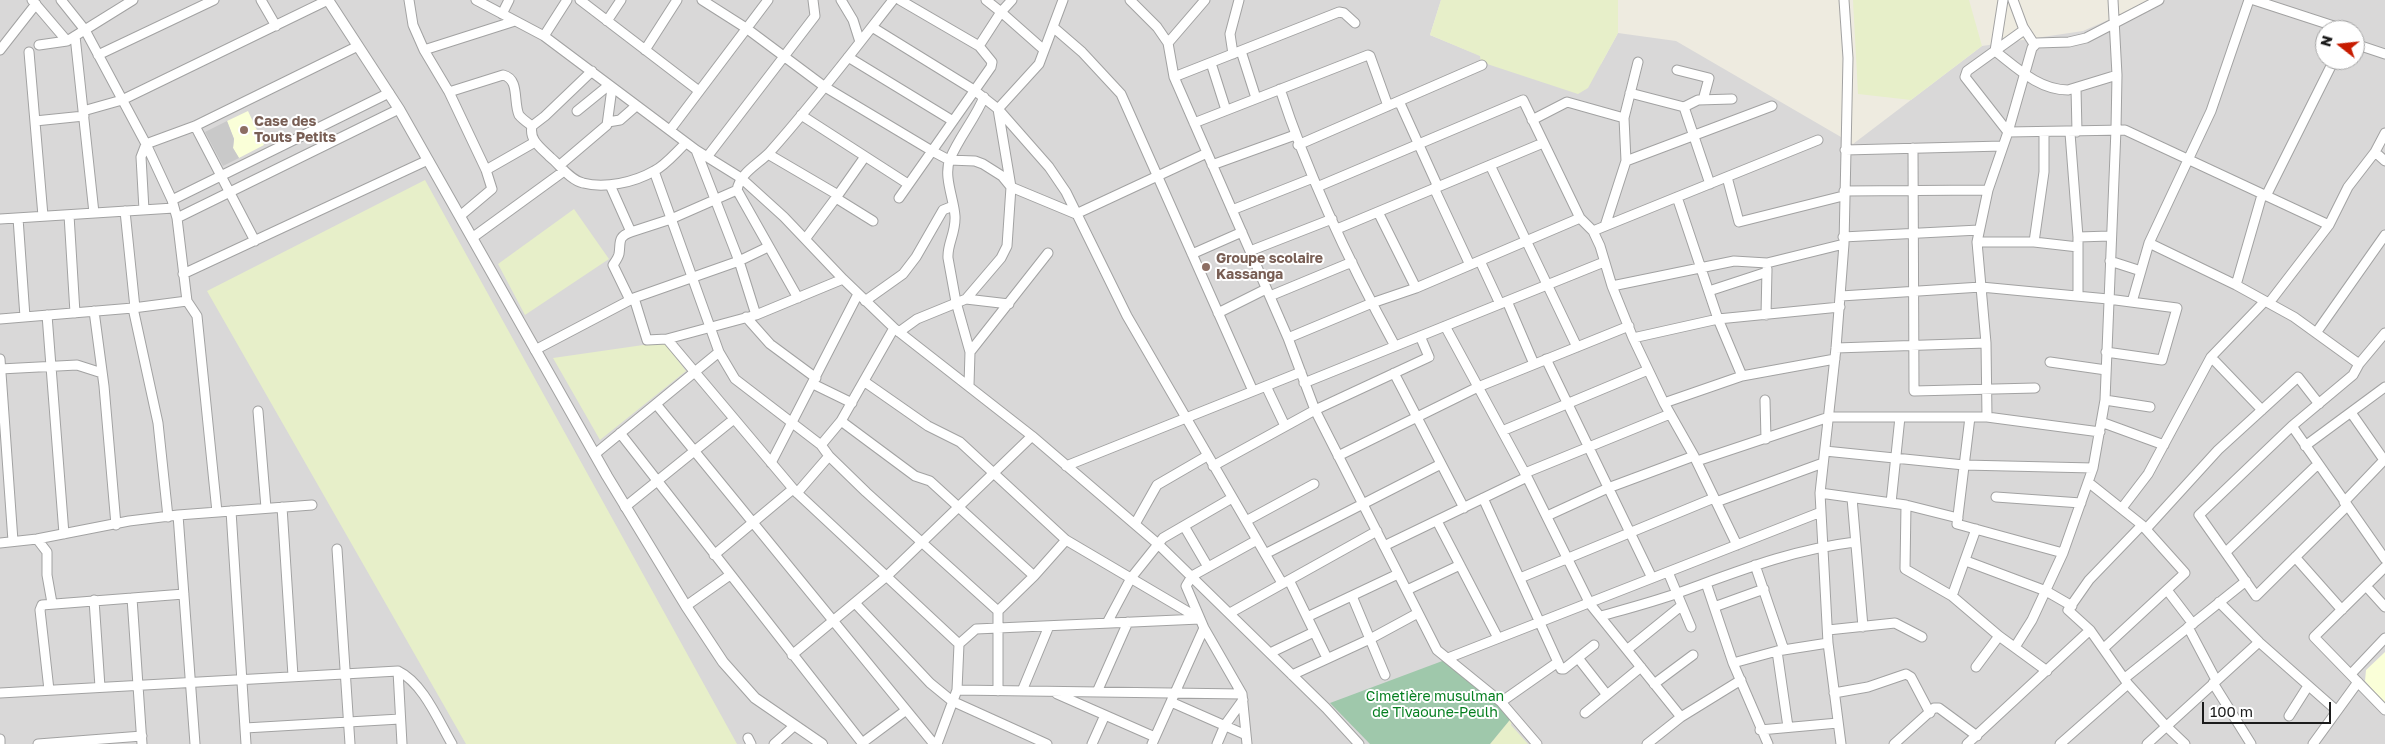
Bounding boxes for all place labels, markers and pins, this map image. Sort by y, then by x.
place label: Case des Touts Petits [254,114,336,146]
marker: Case des Touts Petits [238,124,250,136]
place label: Groupe scolaire Kassanga [1216,251,1323,284]
marker: Groupe scolaire Kassanga [1200,261,1212,273]

